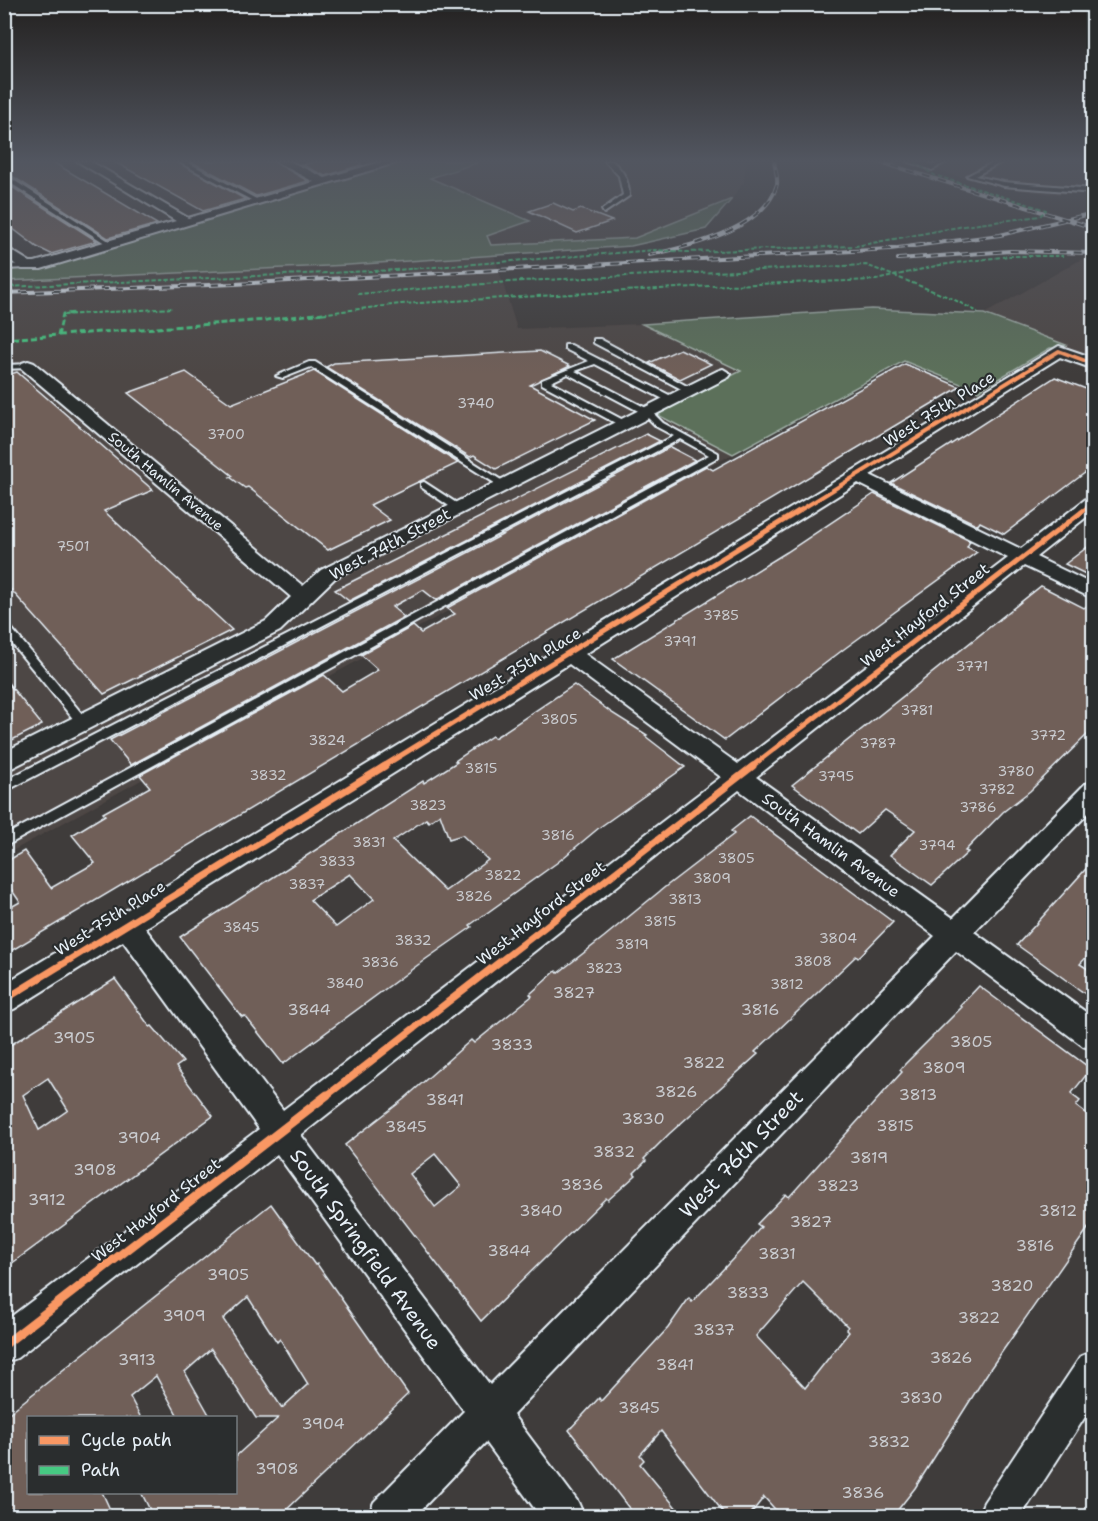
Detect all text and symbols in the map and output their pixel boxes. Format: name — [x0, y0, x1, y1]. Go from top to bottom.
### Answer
street label: West 75th Place — [880, 366, 998, 452]
house number: 3740 — [457, 394, 495, 412]
house number: 3700 — [207, 425, 245, 443]
street label: South Hamlin Avenue — [105, 428, 227, 535]
street label: West 74th Street — [326, 503, 454, 585]
house number: 7501 — [57, 537, 89, 555]
street label: West Hayford Street — [856, 558, 994, 672]
house number: 3785 — [703, 606, 739, 624]
street label: West 75th Place — [465, 622, 585, 706]
house number: 3791 — [663, 632, 697, 650]
house number: 3771 — [956, 657, 988, 675]
house number: 3781 — [901, 701, 933, 719]
house number: 3805 — [540, 710, 578, 728]
house number: 3772 — [1030, 726, 1066, 744]
house number: 3824 — [308, 731, 346, 749]
house number: 3787 — [860, 734, 896, 752]
house number: 3815 — [465, 759, 497, 777]
house number: 3780 — [997, 762, 1035, 780]
house number: 3832 — [249, 766, 287, 784]
house number: 3795 — [818, 767, 854, 785]
house number: 3782 — [979, 780, 1015, 798]
street label: South Hamlin Avenue — [758, 788, 904, 902]
house number: 3823 — [409, 796, 447, 814]
house number: 3786 — [959, 798, 997, 816]
house number: 3816 — [541, 826, 575, 844]
house number: 3831 — [352, 833, 386, 851]
house number: 3794 — [919, 836, 956, 854]
house number: 3805 — [717, 849, 755, 867]
house number: 3833 — [318, 852, 356, 870]
street label: West Hayford Street — [472, 856, 610, 970]
house number: 3822 — [484, 866, 522, 884]
house number: 3809 — [693, 869, 731, 887]
street label: West 75th Place — [51, 875, 169, 961]
house number: 3837 — [289, 875, 325, 893]
house number: 3826 — [455, 887, 493, 905]
house number: 3813 — [668, 890, 702, 908]
house number: 3815 — [644, 912, 676, 930]
house number: 3845 — [223, 918, 259, 936]
house number: 3804 — [819, 929, 857, 947]
house number: 3832 — [394, 931, 432, 949]
house number: 3819 — [615, 935, 649, 953]
house number: 3808 — [794, 952, 832, 970]
house number: 3836 — [361, 953, 399, 971]
house number: 3823 — [585, 959, 623, 977]
house number: 3840 — [326, 974, 364, 992]
house number: 3812 — [770, 975, 804, 993]
house number: 3827 — [553, 982, 595, 1003]
house number: 3844 — [287, 999, 331, 1020]
house number: 3816 — [741, 999, 779, 1020]
house number: 3905 — [53, 1027, 95, 1048]
house number: 3805 — [950, 1031, 992, 1052]
house number: 3833 — [491, 1034, 533, 1055]
house number: 3822 — [683, 1052, 725, 1073]
house number: 3809 — [922, 1057, 966, 1078]
house number: 3826 — [655, 1081, 697, 1102]
house number: 3813 — [899, 1084, 937, 1105]
street label: West 76th Street — [673, 1085, 809, 1223]
house number: 3841 — [426, 1089, 464, 1110]
house number: 3830 — [621, 1108, 665, 1129]
house number: 3815 — [876, 1115, 914, 1136]
house number: 3845 — [385, 1116, 427, 1137]
house number: 3904 — [117, 1127, 161, 1148]
house number: 3832 — [593, 1141, 635, 1162]
street label: South Springfield Avenue — [284, 1143, 448, 1355]
house number: 3819 — [850, 1147, 888, 1168]
street label: West Hayford Street — [87, 1153, 225, 1267]
house number: 3908 — [73, 1159, 117, 1180]
house number: 3836 — [560, 1174, 604, 1195]
house number: 3823 — [817, 1175, 859, 1196]
house number: 3912 — [28, 1189, 66, 1210]
house number: 3840 — [519, 1200, 563, 1221]
house number: 3812 — [1039, 1200, 1077, 1221]
house number: 3827 — [790, 1211, 832, 1232]
house number: 3816 — [1016, 1235, 1054, 1256]
house number: 3844 — [487, 1240, 531, 1261]
house number: 3831 — [758, 1243, 796, 1264]
house number: 3905 — [207, 1264, 249, 1285]
house number: 3820 — [991, 1275, 1033, 1296]
house number: 3833 — [727, 1282, 769, 1303]
house number: 3909 — [162, 1305, 206, 1326]
house number: 3822 — [958, 1307, 1000, 1328]
house number: 3837 — [693, 1319, 735, 1340]
house number: 3826 — [930, 1347, 972, 1368]
house number: 3913 — [118, 1349, 156, 1370]
house number: 3841 — [656, 1354, 694, 1375]
house number: 3830 — [899, 1387, 943, 1408]
house number: 3845 — [618, 1397, 660, 1418]
house number: 3904 — [301, 1413, 345, 1434]
legend — [27, 1416, 237, 1494]
text: Cycle path — [81, 1428, 172, 1452]
house number: 3832 — [868, 1431, 910, 1452]
text: Path — [81, 1458, 120, 1482]
house number: 3908 — [255, 1458, 299, 1479]
house number: 3836 — [841, 1482, 885, 1503]

